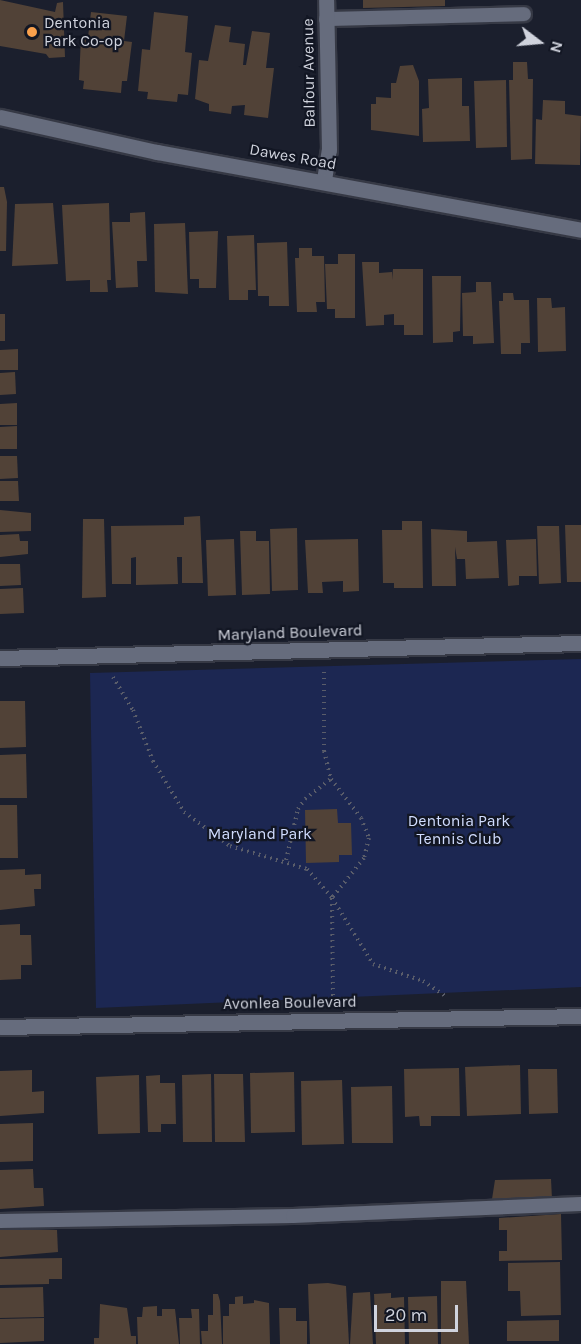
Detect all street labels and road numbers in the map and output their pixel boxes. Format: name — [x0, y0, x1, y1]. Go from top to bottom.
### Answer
street label: Balfour Avenue — [298, 18, 320, 128]
street label: Dawes Road — [248, 140, 338, 174]
street label: Maryland Boulevard — [217, 621, 363, 645]
street label: Avonlea Boulevard — [223, 992, 357, 1014]

